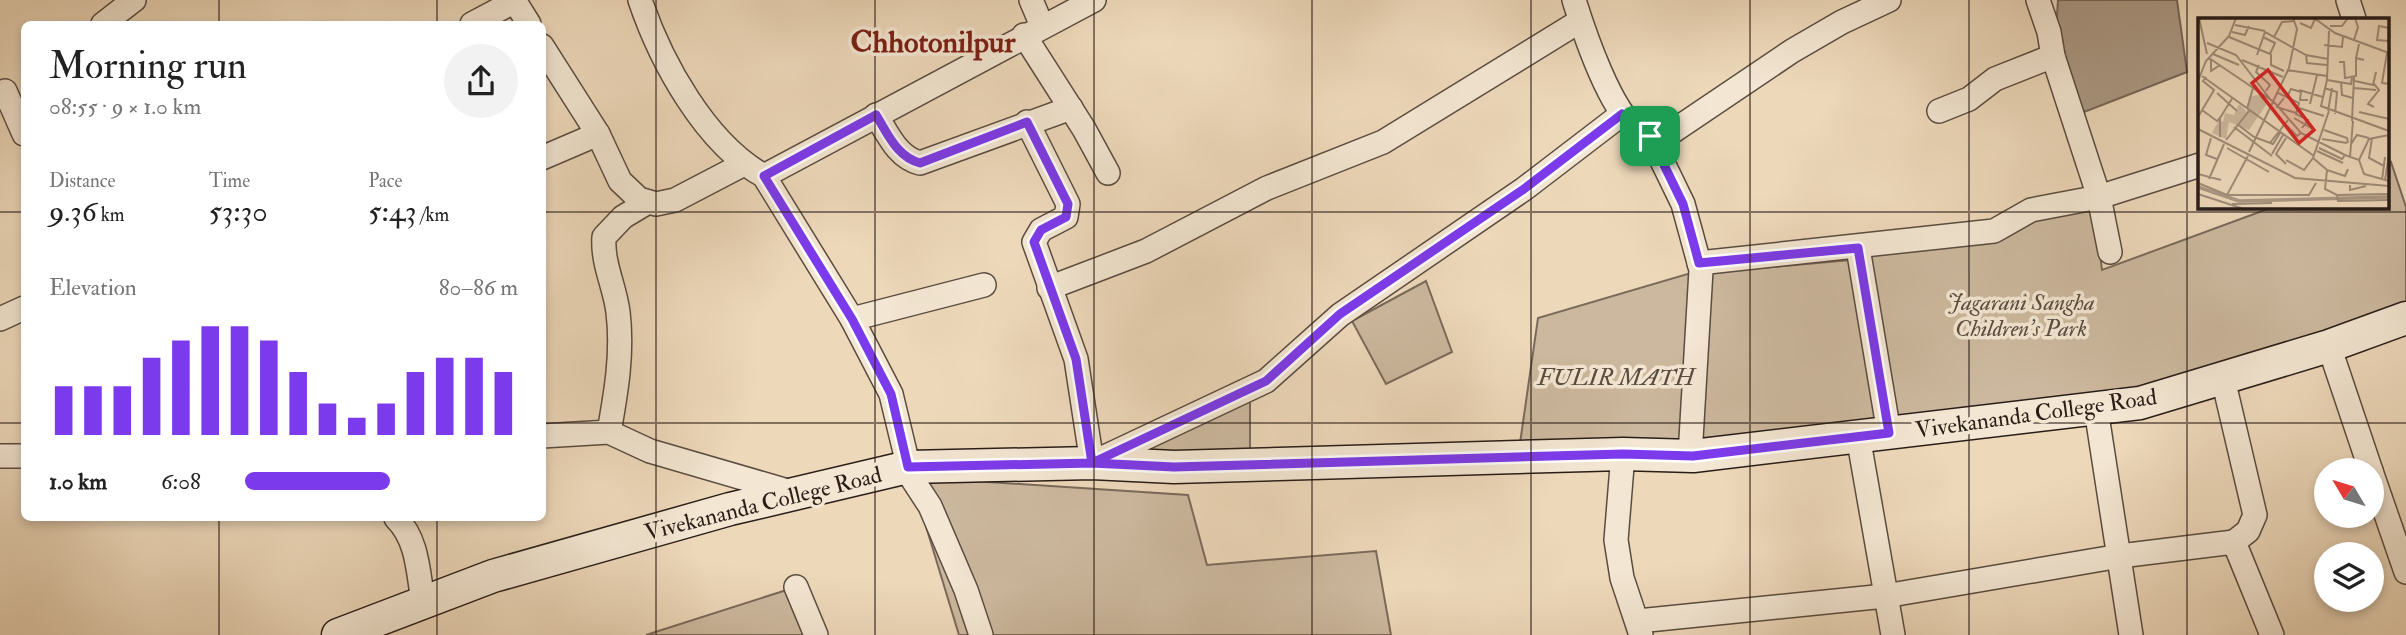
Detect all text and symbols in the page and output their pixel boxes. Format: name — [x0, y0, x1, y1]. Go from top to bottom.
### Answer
inset map — [2198, 18, 2388, 208]
district label: Chhotonilpur — [851, 24, 1016, 61]
text: Morning run — [49, 42, 247, 90]
button: share — [444, 44, 518, 118]
text: 08:55 · 9 × 1.0 km — [49, 92, 201, 121]
pin — [1620, 106, 1680, 166]
icon: arrive — [1631, 117, 1669, 155]
text: Distance — [49, 169, 115, 193]
text: Time — [209, 169, 250, 193]
text: Pace — [368, 169, 402, 193]
text: 9.36 — [49, 193, 97, 230]
text: 53:30 — [209, 193, 268, 230]
text: 5:43 — [368, 193, 417, 230]
text: km — [97, 203, 125, 227]
text: /km — [417, 203, 449, 227]
text: Elevation — [49, 273, 137, 302]
text: 80–86 m — [439, 273, 518, 302]
park label: Jagarani Sangha Children's Park — [1947, 288, 2095, 343]
park label: FULIR MATH — [1536, 363, 1697, 392]
street label: Vivekananda College Road — [1913, 382, 2159, 445]
north arrow — [2314, 458, 2384, 528]
map controls — [2314, 458, 2384, 612]
street label: Vivekananda College Road — [641, 460, 885, 547]
text: 1.0 km — [49, 467, 107, 496]
text: 6:08 — [161, 467, 201, 496]
button: layers — [2314, 542, 2384, 612]

